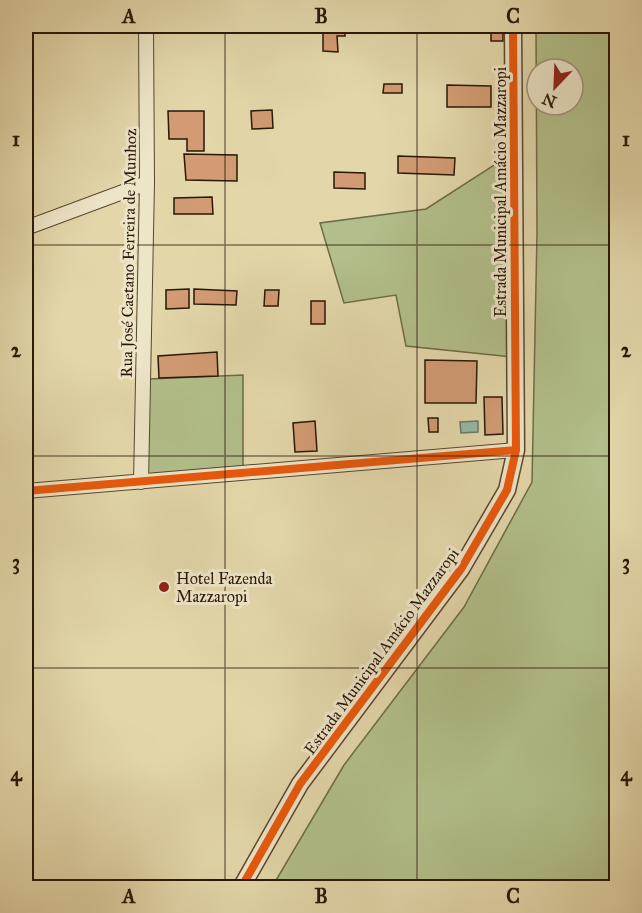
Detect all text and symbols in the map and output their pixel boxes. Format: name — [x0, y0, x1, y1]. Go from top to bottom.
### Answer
text: A — [120, 4, 136, 28]
text: B — [314, 4, 328, 28]
text: C — [506, 4, 520, 28]
north arrow — [525, 57, 585, 117]
street label: Estrada Municipal Amácio Mazzaropi — [491, 66, 510, 317]
text: N — [539, 89, 559, 112]
text: 1 — [12, 127, 20, 151]
text: 1 — [622, 127, 630, 151]
street label: Rua José Caetano Ferreira de Munhoz — [117, 128, 141, 378]
text: 2 — [11, 338, 22, 362]
text: 2 — [621, 338, 632, 362]
street label: Estrada Municipal Amácio Mazzaropi — [300, 544, 463, 758]
text: 3 — [12, 550, 20, 575]
text: 3 — [622, 550, 630, 575]
place label: Hotel Fazenda Mazzaropi — [176, 569, 273, 606]
marker: Hotel Fazenda Mazzaropi — [157, 580, 171, 594]
text: 4 — [10, 762, 22, 787]
text: 4 — [620, 762, 632, 787]
text: A — [120, 884, 136, 908]
text: B — [314, 884, 328, 908]
text: C — [506, 884, 520, 908]

